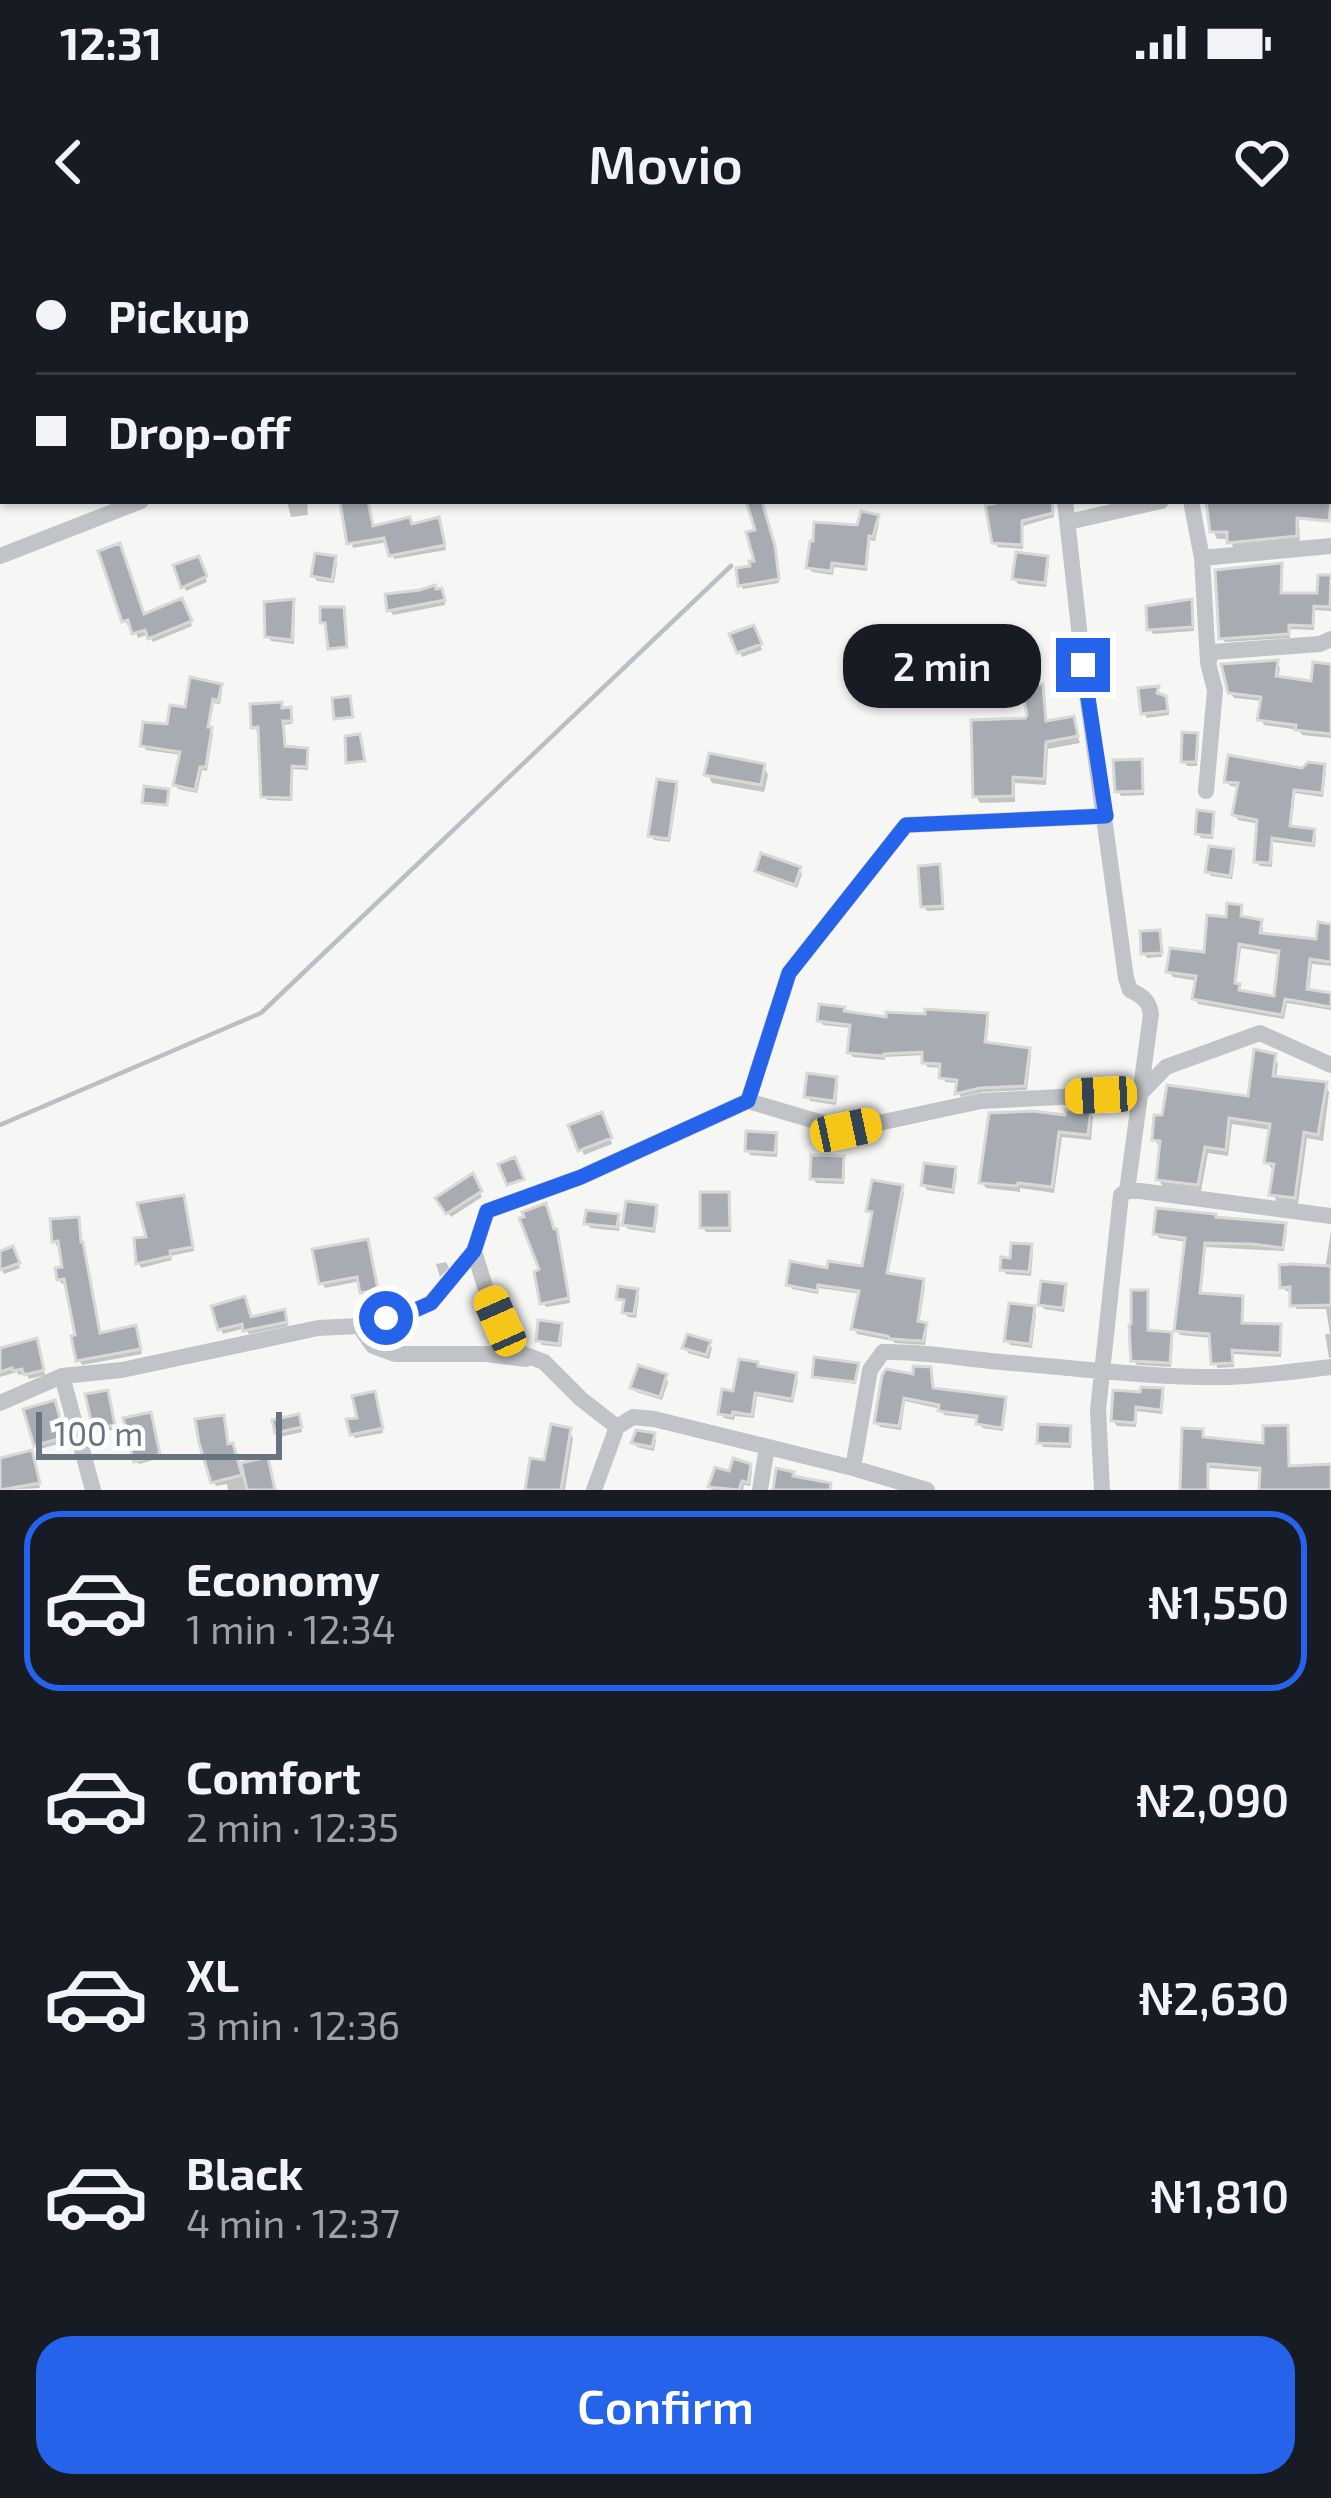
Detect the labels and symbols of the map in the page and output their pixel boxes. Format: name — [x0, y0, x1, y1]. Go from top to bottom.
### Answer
callout: 2 min — [843, 623, 1041, 707]
route end — [1056, 638, 1110, 692]
car — [1064, 1075, 1138, 1115]
car — [807, 1105, 885, 1155]
car — [469, 1281, 531, 1361]
route start — [359, 1291, 413, 1345]
scale bar — [36, 1406, 282, 1459]

